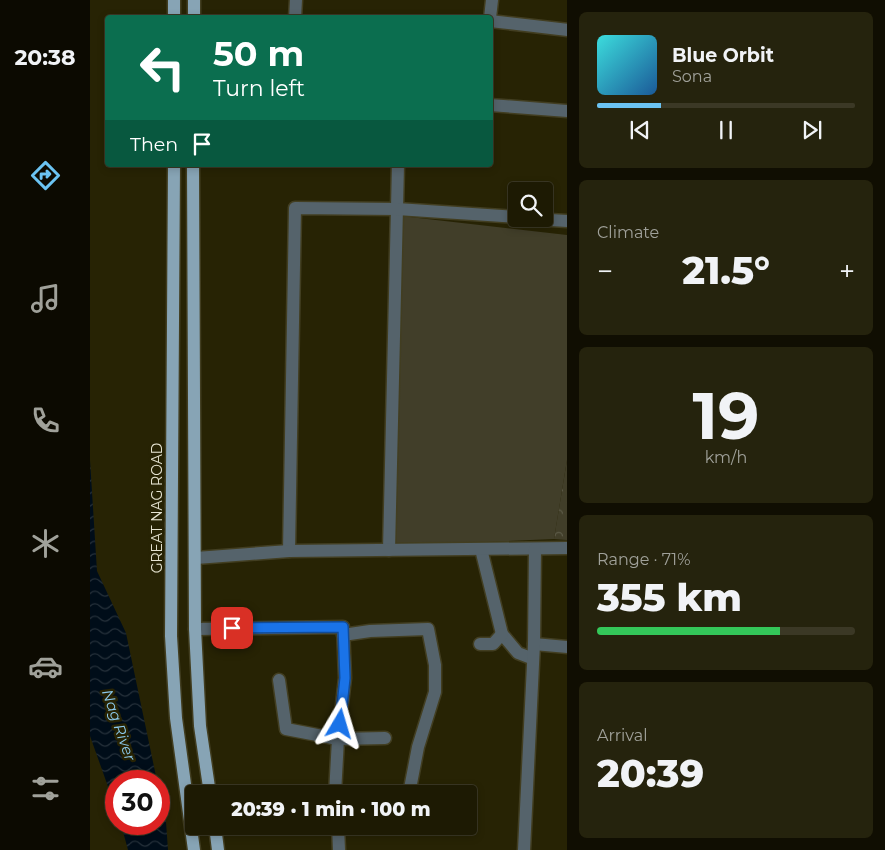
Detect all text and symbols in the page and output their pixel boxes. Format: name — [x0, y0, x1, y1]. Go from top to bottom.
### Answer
text: 50 m — [213, 32, 304, 75]
icon: left — [130, 35, 195, 100]
text: 20:38 — [14, 44, 76, 71]
text: Blue Orbit — [672, 44, 774, 67]
text: Sona — [672, 67, 712, 86]
text: Turn left — [213, 75, 305, 102]
icon: previous — [626, 116, 654, 144]
icon: pause — [712, 116, 740, 144]
icon: next — [798, 116, 826, 144]
icon: arrive — [188, 130, 216, 158]
text: Then — [130, 133, 178, 156]
icon: directions — [28, 158, 63, 193]
map controls — [508, 182, 553, 227]
button: search — [508, 182, 553, 227]
text: Climate — [597, 223, 659, 242]
text: 21.5° — [682, 247, 770, 294]
text: − — [597, 254, 613, 288]
text: + — [839, 254, 855, 288]
icon: music — [28, 281, 63, 316]
text: 19 — [693, 376, 759, 455]
icon: phone — [28, 403, 63, 438]
street label: GREAT NAG ROAD — [148, 443, 166, 573]
text: km/h — [705, 448, 747, 467]
icon: climate — [28, 526, 63, 561]
text: Range · 71% — [597, 550, 690, 569]
text: 355 km — [597, 574, 742, 621]
pin — [211, 607, 253, 649]
icon: arrive — [218, 614, 246, 642]
icon: car — [28, 649, 63, 684]
water label: Nag River — [98, 687, 140, 764]
position arrow — [313, 697, 365, 749]
text: Arrival — [597, 726, 647, 745]
text: 20:39 — [597, 750, 704, 797]
speed limit sign: 30 — [105, 770, 170, 835]
icon: filters — [28, 771, 63, 806]
text: 20:39 · 1 min · 100 m — [231, 798, 431, 821]

